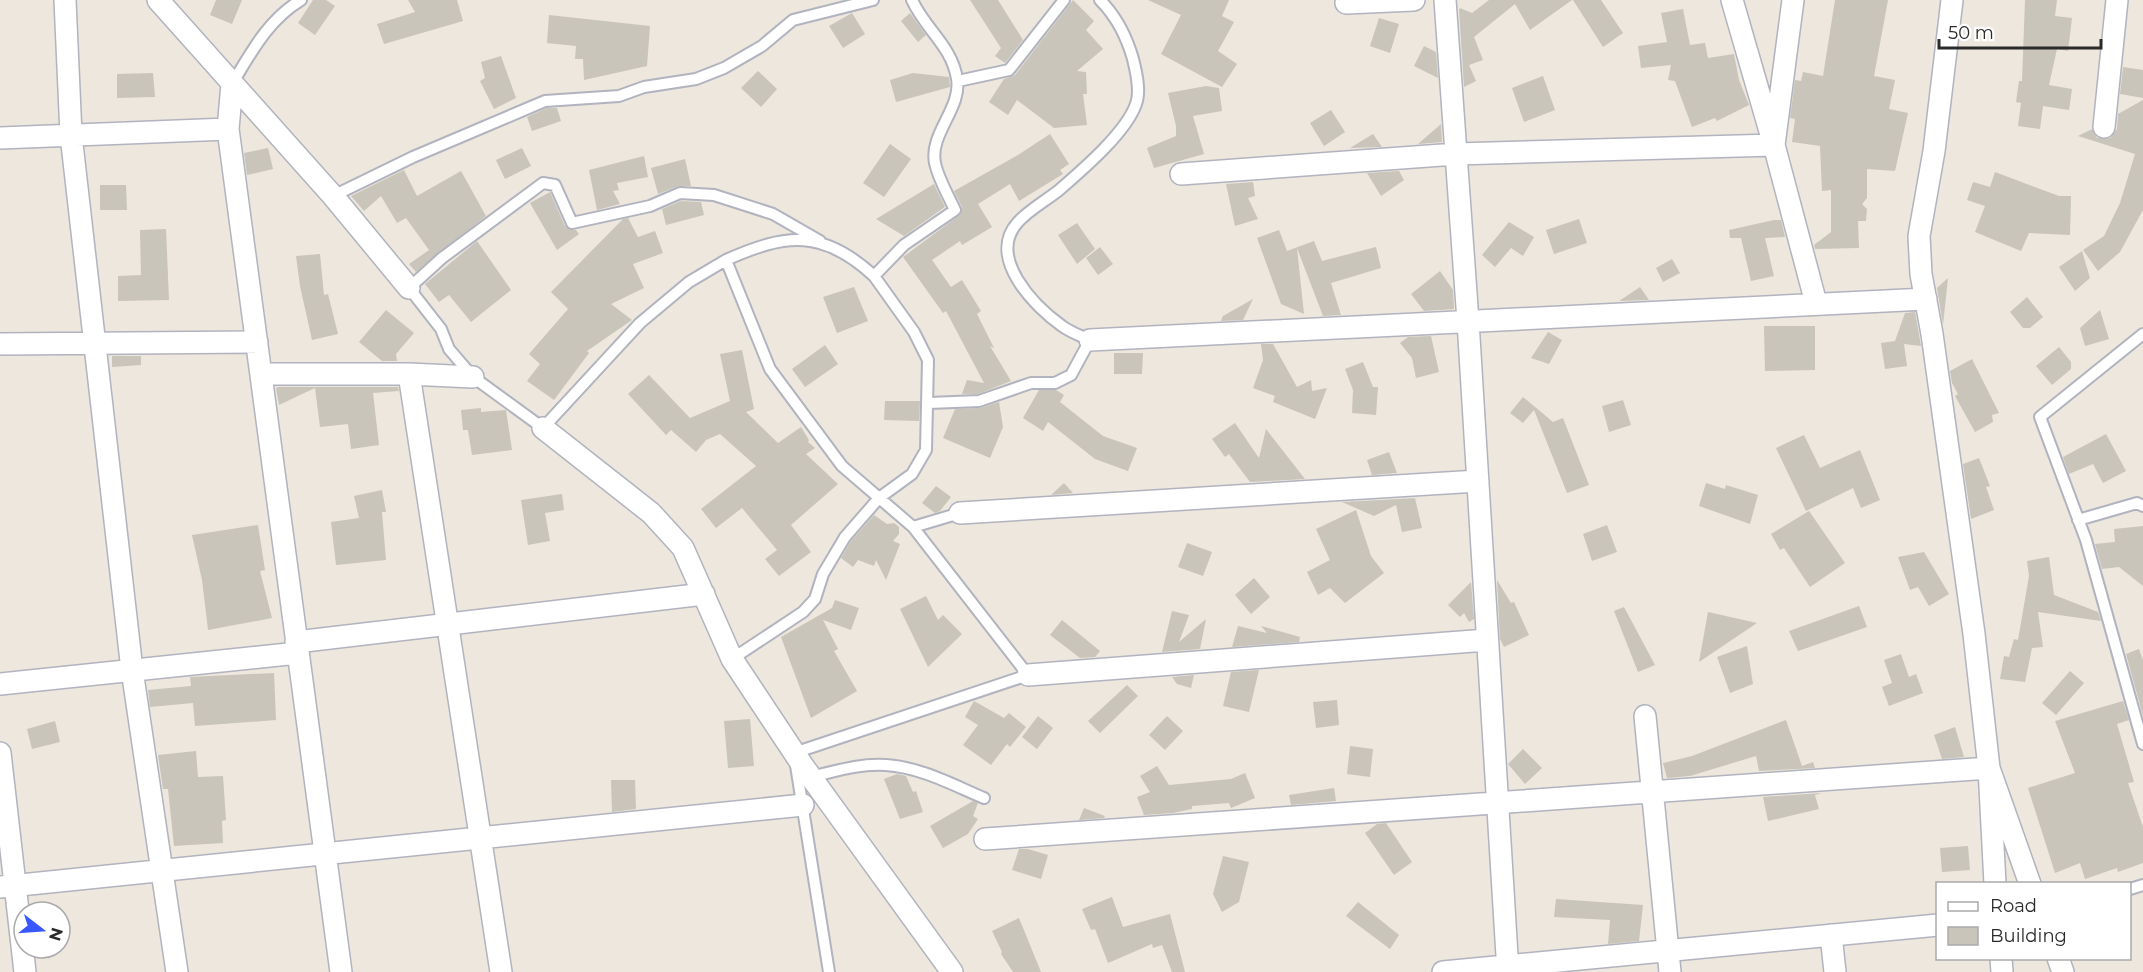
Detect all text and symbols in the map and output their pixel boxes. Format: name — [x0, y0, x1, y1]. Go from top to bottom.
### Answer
scale bar — [1939, 12, 2101, 50]
text: 50 m — [1948, 22, 1994, 44]
legend — [1936, 882, 2131, 960]
text: Road — [1990, 895, 2037, 917]
north arrow — [12, 900, 72, 960]
text: N — [45, 925, 67, 943]
text: Building — [1990, 925, 2067, 947]

